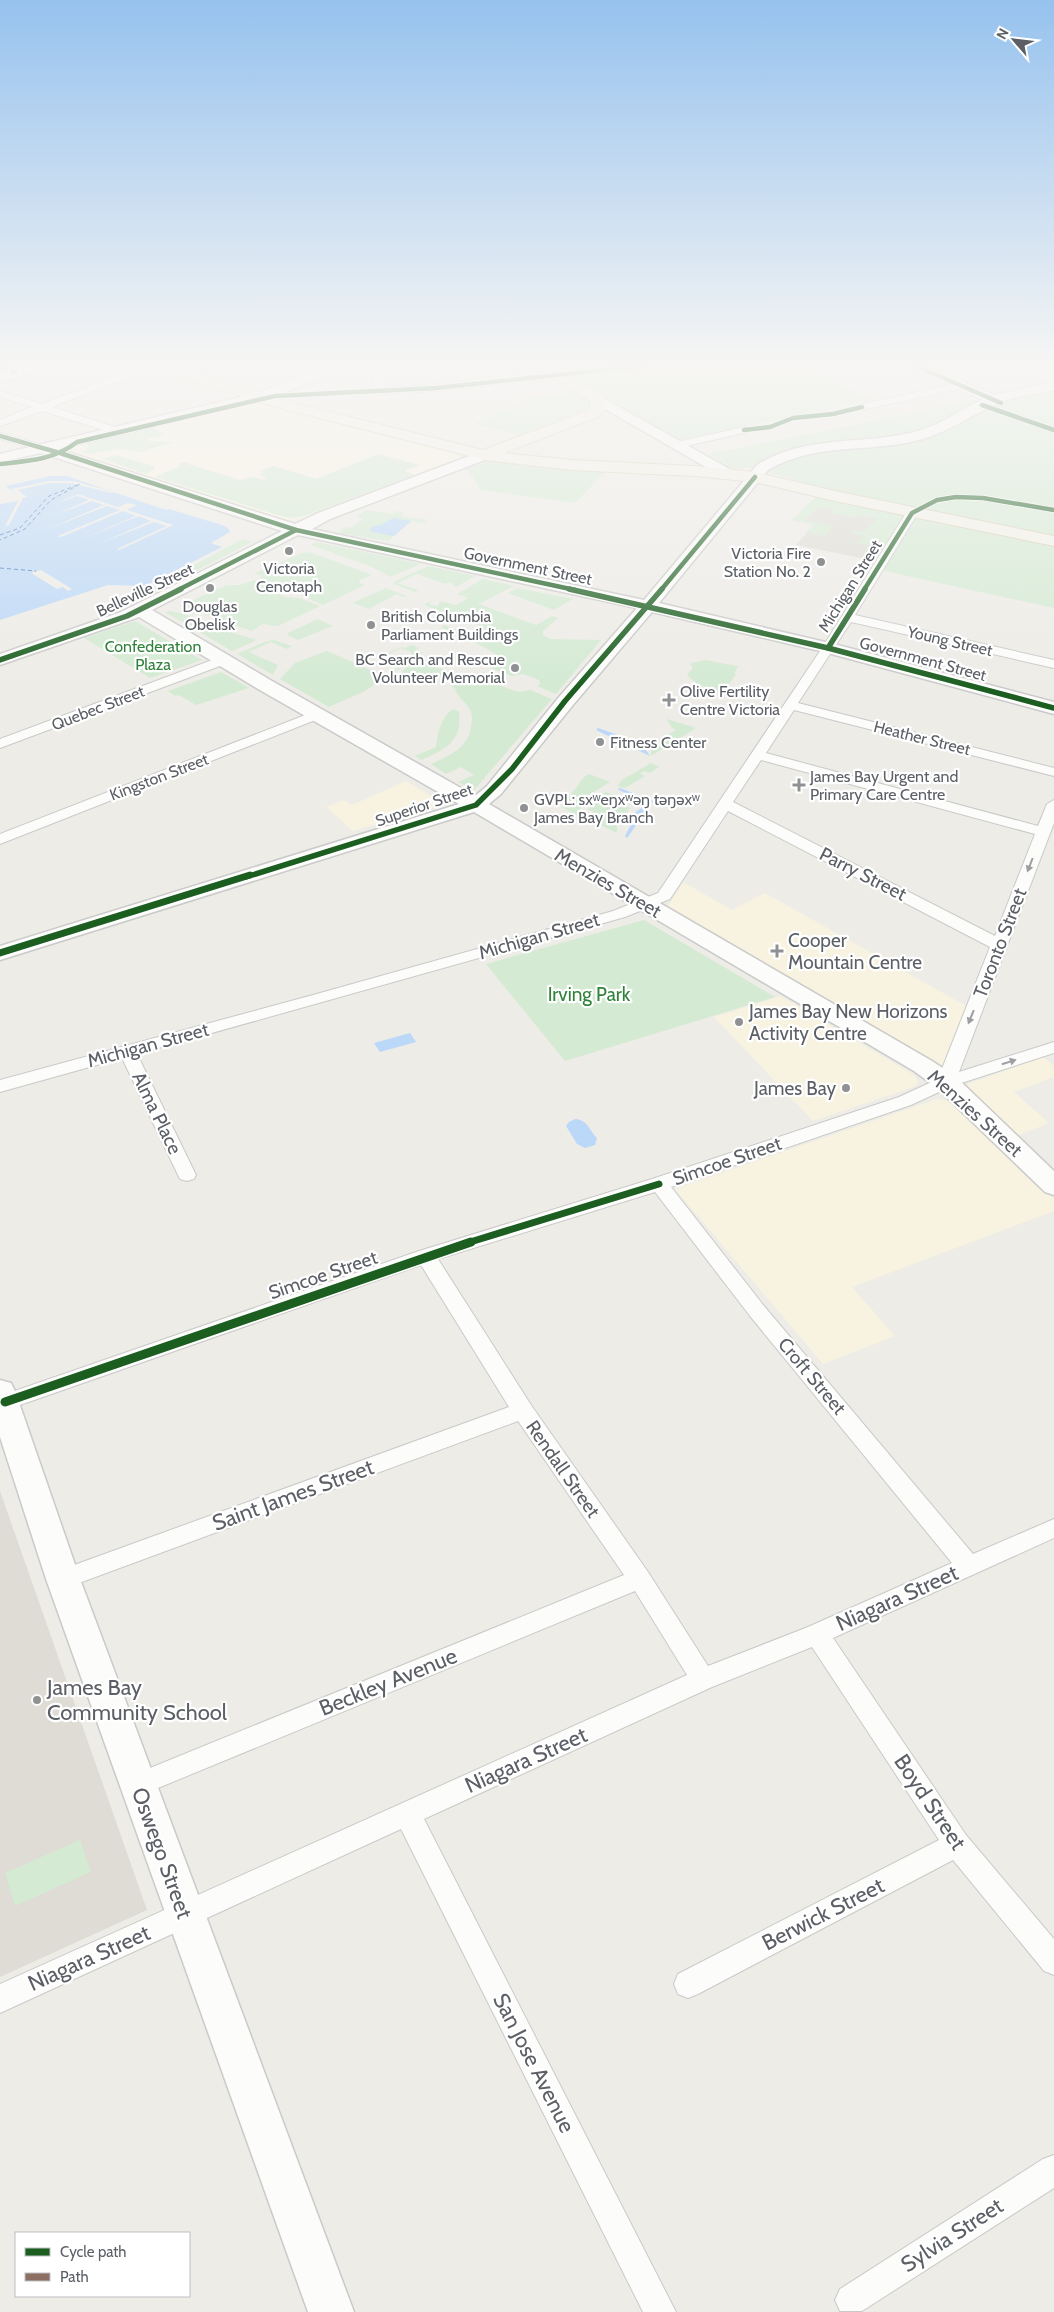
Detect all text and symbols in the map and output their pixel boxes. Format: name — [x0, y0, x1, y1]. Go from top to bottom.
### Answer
north arrow — [989, 15, 1039, 65]
text: N — [992, 25, 1013, 42]
street label: Michigan Street — [814, 536, 886, 636]
street label: Government Street — [462, 543, 594, 589]
place label: Victoria Fire Station No. 2 — [724, 544, 811, 581]
marker: Victoria Cenotaph — [283, 545, 295, 557]
marker: Victoria Fire Station No. 2 — [815, 556, 827, 568]
street label: Belleville Street — [93, 559, 197, 621]
place label: Victoria Cenotaph — [256, 559, 322, 596]
marker: Douglas Obelisk — [204, 582, 216, 594]
place label: Douglas Obelisk — [183, 597, 238, 634]
place label: British Columbia Parliament Buildings — [381, 607, 519, 644]
marker: British Columbia Parliament Buildings — [365, 619, 377, 631]
street label: Young Street — [905, 622, 995, 660]
street label: Government Street — [858, 633, 989, 685]
park label: Confederation Plaza — [105, 637, 201, 674]
place label: BC Search and Rescue Volunteer Memorial — [355, 650, 505, 687]
marker: BC Search and Rescue Volunteer Memorial — [509, 662, 521, 674]
street label: Quebec Street — [49, 681, 148, 734]
place label: Olive Fertility Centre Victoria — [680, 682, 780, 719]
marker: Olive Fertility Centre Victoria — [662, 693, 676, 707]
street label: Heather Street — [872, 717, 973, 759]
place label: Fitness Center — [610, 733, 707, 752]
marker: Fitness Center — [594, 736, 606, 748]
street label: Kingston Street — [107, 749, 212, 805]
place label: James Bay Urgent and Primary Care Centre — [809, 767, 958, 804]
marker: James Bay Urgent and Primary Care Centre — [792, 778, 806, 792]
street label: Superior Street — [373, 779, 476, 831]
place label: GVPL: sxʷeŋxʷəŋ təŋəxʷ James Bay Branch — [533, 790, 700, 827]
marker: GVPL: sxʷeŋxʷəŋ təŋəxʷ James Bay Branch — [518, 802, 530, 814]
street label: Parry Street — [816, 842, 911, 906]
street label: Menzies Street — [551, 843, 666, 923]
one-way arrow — [1026, 858, 1034, 873]
street label: Toronto Street — [969, 884, 1032, 1001]
street label: Michigan Street — [476, 908, 603, 964]
place label: Cooper Mountain Centre — [788, 929, 922, 974]
marker: Cooper Mountain Centre — [770, 944, 784, 958]
park label: Irving Park — [548, 983, 631, 1006]
place label: James Bay New Horizons Activity Centre — [748, 1000, 948, 1045]
one-way arrow — [966, 1009, 974, 1024]
marker: James Bay New Horizons Activity Centre — [733, 1016, 745, 1028]
street label: Michigan Street — [85, 1018, 212, 1072]
one-way arrow — [1002, 1057, 1017, 1065]
street label: Menzies Street — [923, 1065, 1027, 1162]
street label: Alma Place — [127, 1068, 187, 1158]
place label: James Bay — [753, 1077, 836, 1100]
marker: James Bay — [840, 1082, 852, 1094]
street label: Simcoe Street — [670, 1131, 785, 1190]
street label: Simcoe Street — [266, 1245, 381, 1304]
street label: Croft Street — [773, 1333, 851, 1420]
street label: Rendall Street — [521, 1416, 605, 1522]
street label: Saint James Street — [209, 1453, 378, 1537]
street label: Niagara Street — [832, 1559, 963, 1637]
street label: Beckley Avenue — [315, 1642, 461, 1722]
place label: James Bay Community School — [46, 1674, 228, 1726]
marker: James Bay Community School — [31, 1694, 43, 1706]
street label: Niagara Street — [461, 1721, 592, 1799]
street label: Boyd Street — [888, 1749, 972, 1855]
street label: Oswego Street — [126, 1784, 198, 1923]
street label: Berwick Street — [757, 1871, 889, 1956]
street label: Niagara Street — [24, 1919, 155, 1997]
street label: San Jose Avenue — [487, 1989, 581, 2137]
street label: Sylvia Street — [896, 2192, 1009, 2278]
legend — [15, 2232, 190, 2297]
text: Cycle path — [60, 2243, 126, 2261]
text: Path — [60, 2268, 89, 2286]

